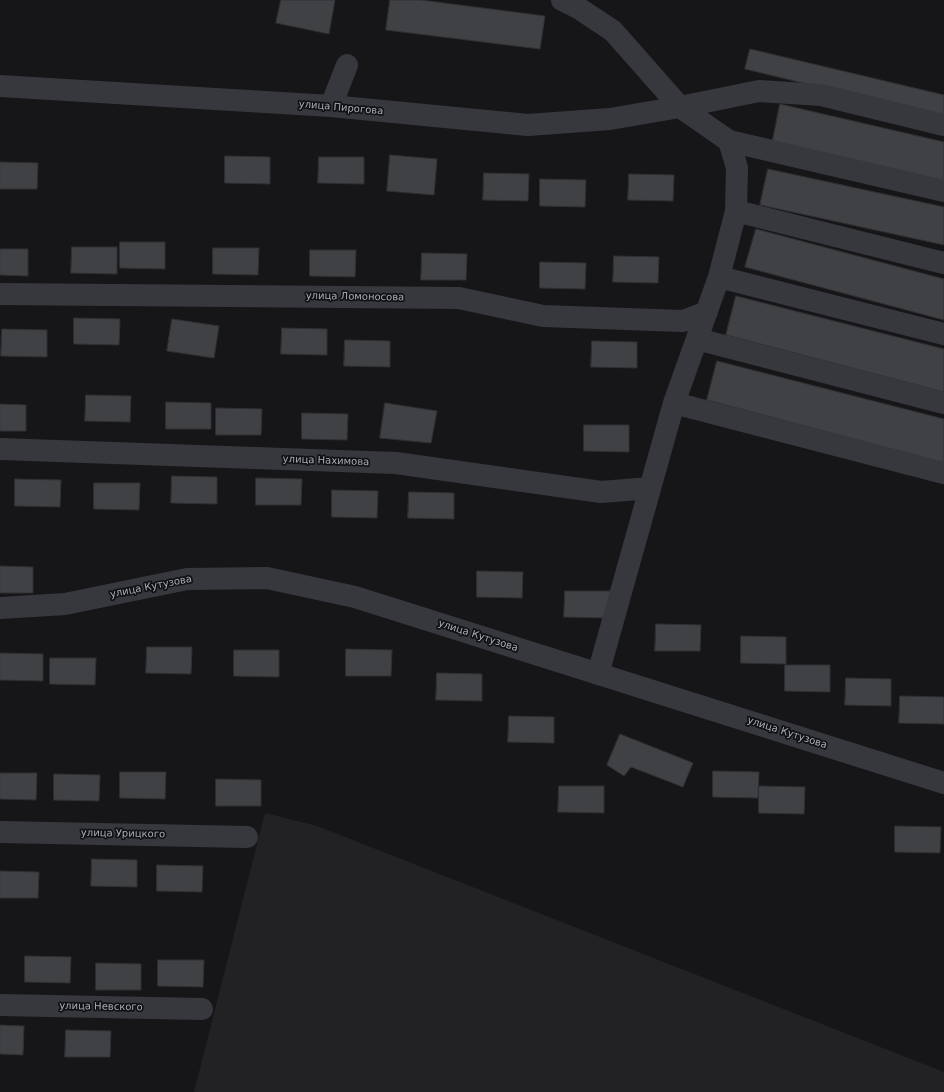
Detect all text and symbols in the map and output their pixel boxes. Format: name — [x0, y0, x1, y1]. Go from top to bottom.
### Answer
street label: улица Пирогова — [298, 98, 384, 118]
street label: улица Ломоносова — [306, 290, 404, 304]
street label: улица Нахимова — [282, 453, 370, 469]
street label: улица Кутузова — [109, 573, 193, 601]
street label: улица Кутузова — [437, 617, 519, 655]
street label: улица Кутузова — [746, 714, 828, 752]
street label: улица Урицкого — [81, 827, 165, 841]
street label: улица Невского — [59, 1000, 143, 1014]

